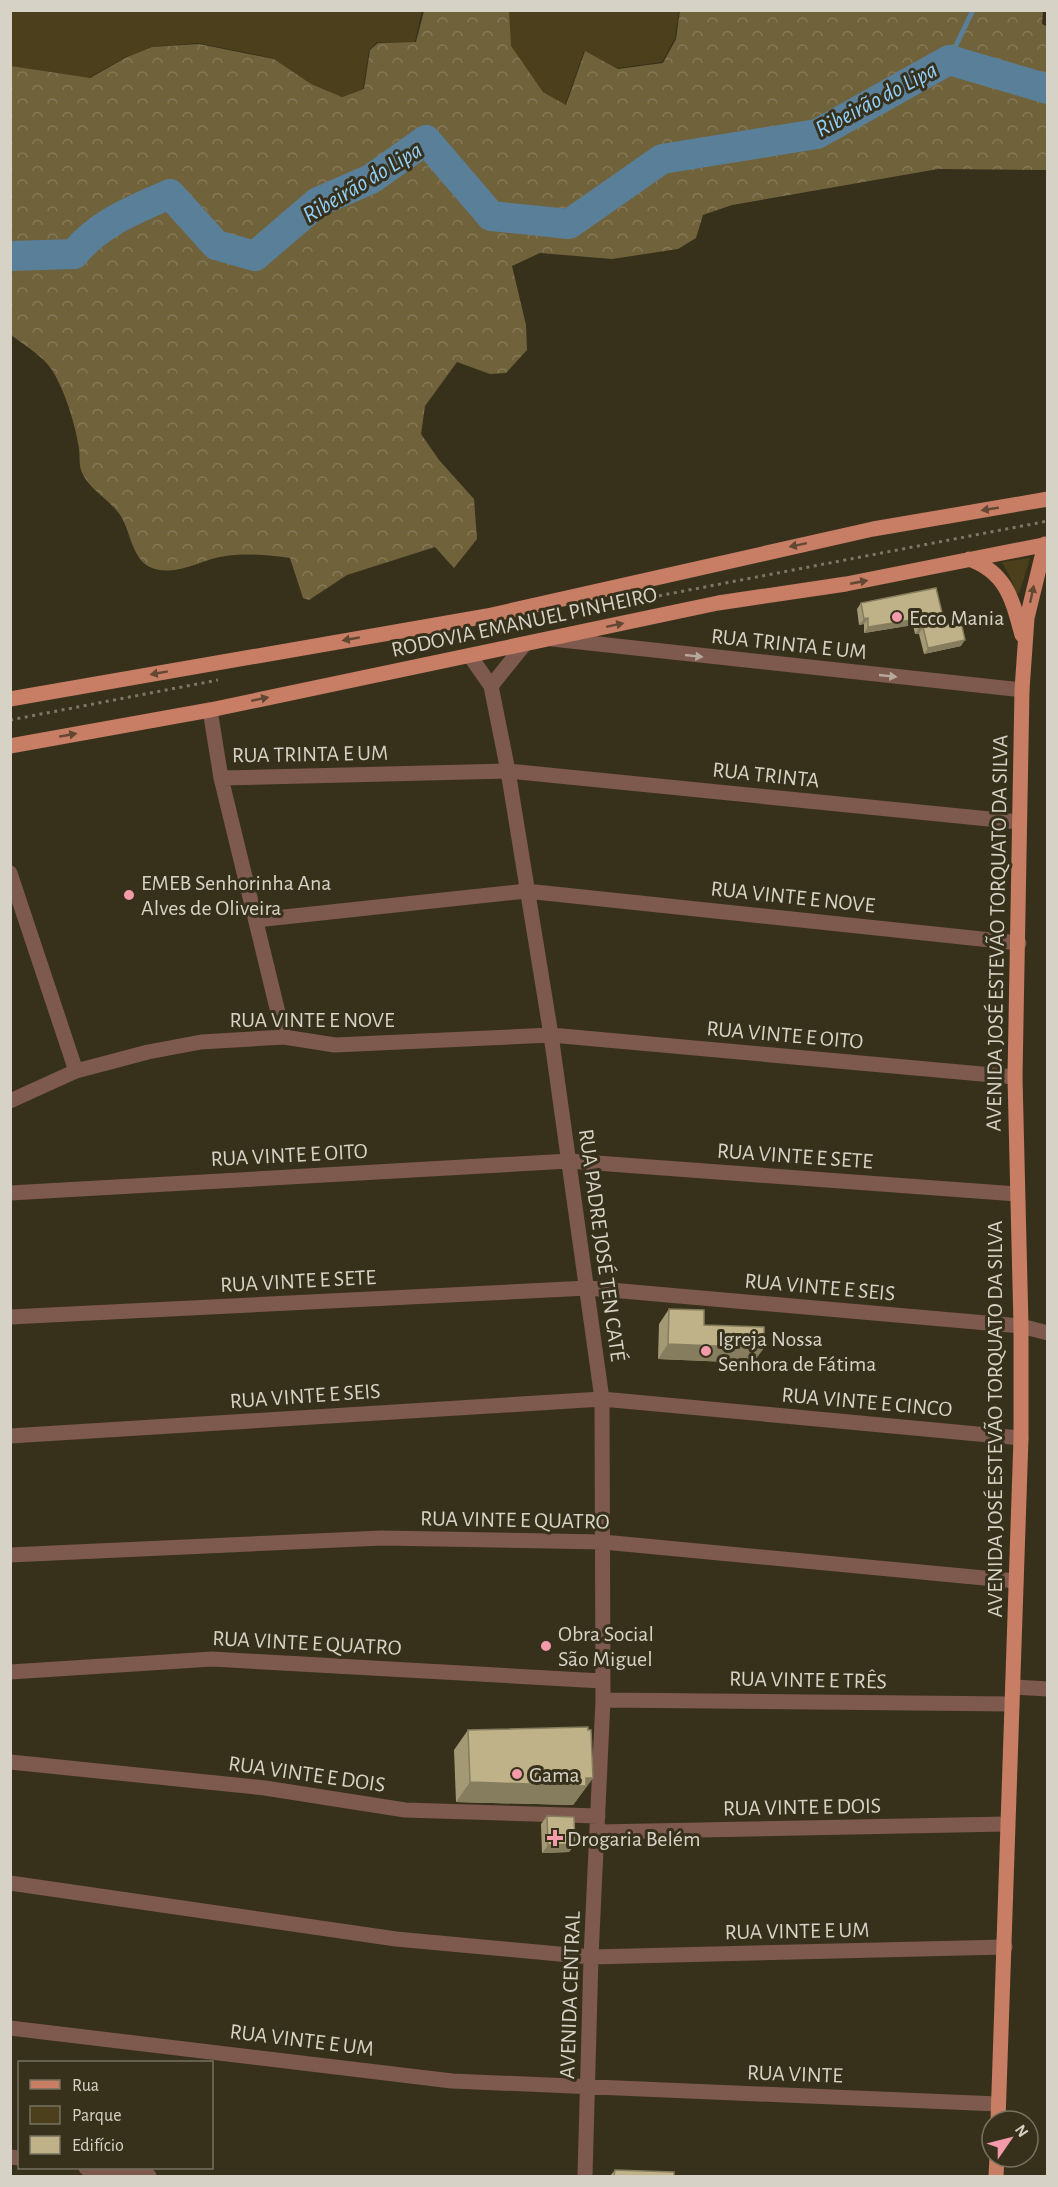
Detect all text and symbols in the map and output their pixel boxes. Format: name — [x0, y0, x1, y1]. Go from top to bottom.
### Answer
water label: Ribeirão do Lipa — [812, 58, 941, 142]
water label: Ribeirão do Lipa — [299, 138, 426, 228]
one-way arrow — [980, 504, 999, 513]
one-way arrow — [788, 541, 807, 550]
one-way arrow — [850, 577, 869, 586]
street label: RODOVIA EMANUEL PINHEIRO — [389, 583, 659, 661]
one-way arrow — [1028, 585, 1037, 604]
place label: Ecco Mania — [909, 607, 1004, 629]
marker: Ecco Mania — [890, 610, 904, 624]
one-way arrow — [606, 620, 624, 630]
street label: RUA TRINTA E UM — [710, 625, 868, 663]
one-way arrow — [342, 635, 361, 644]
one-way arrow — [684, 651, 703, 661]
one-way arrow — [150, 669, 169, 678]
one-way arrow — [878, 671, 897, 681]
one-way arrow — [250, 694, 269, 703]
one-way arrow — [59, 730, 78, 739]
street label: AVENIDA JOSÉ ESTEVÃO TORQUATO DA SILVA — [982, 734, 1011, 1132]
street label: RUA TRINTA E UM — [232, 742, 388, 766]
street label: RUA TRINTA — [711, 758, 821, 792]
place label: EMEB Senhorinha Ana Alves de Oliveira — [141, 872, 332, 919]
street label: RUA VINTE E NOVE — [710, 877, 877, 917]
marker: EMEB Senhorinha Ana Alves de Oliveira — [122, 888, 136, 902]
street label: RUA VINTE E NOVE — [229, 1009, 395, 1031]
street label: RUA VINTE E OITO — [706, 1017, 864, 1053]
street label: RUA PADRE JOSÉ TEN CATÉ — [575, 1127, 630, 1363]
street label: RUA VINTE E OITO — [210, 1140, 368, 1170]
street label: RUA VINTE E SETE — [716, 1140, 874, 1172]
street label: AVENIDA JOSÉ ESTEVÃO TORQUATO DA SILVA — [983, 1220, 1006, 1617]
street label: RUA VINTE E SETE — [219, 1266, 377, 1296]
street label: RUA VINTE E SEIS — [744, 1269, 896, 1305]
place label: Igreja Nossa Senhora de Fátima — [718, 1328, 877, 1375]
marker: Igreja Nossa Senhora de Fátima — [699, 1344, 713, 1358]
street label: RUA VINTE E SEIS — [229, 1380, 381, 1412]
street label: RUA VINTE E CINCO — [781, 1384, 953, 1420]
street label: RUA VINTE E QUATRO — [420, 1507, 610, 1533]
place label: Obra Social São Miguel — [558, 1623, 654, 1670]
street label: RUA VINTE E QUATRO — [212, 1627, 402, 1659]
marker: Obra Social São Miguel — [539, 1639, 553, 1653]
street label: RUA VINTE E TRÊS — [729, 1667, 887, 1692]
street label: RUA VINTE E DOIS — [227, 1752, 387, 1796]
place label: Gama — [529, 1764, 580, 1786]
marker: Gama — [510, 1767, 524, 1781]
street label: RUA VINTE E DOIS — [723, 1795, 881, 1819]
place label: Drogaria Belém — [567, 1828, 701, 1850]
marker: Drogaria Belém — [548, 1831, 562, 1845]
street label: AVENIDA CENTRAL — [556, 1910, 584, 2079]
street label: RUA VINTE E UM — [724, 1919, 870, 1943]
street label: RUA VINTE E UM — [229, 2020, 375, 2060]
legend — [18, 2061, 213, 2169]
street label: RUA VINTE — [747, 2061, 844, 2087]
text: Rua — [72, 2077, 99, 2095]
text: Parque — [72, 2107, 121, 2125]
north arrow — [980, 2109, 1040, 2169]
text: N — [1012, 2122, 1031, 2140]
text: Edifício — [72, 2137, 124, 2155]

